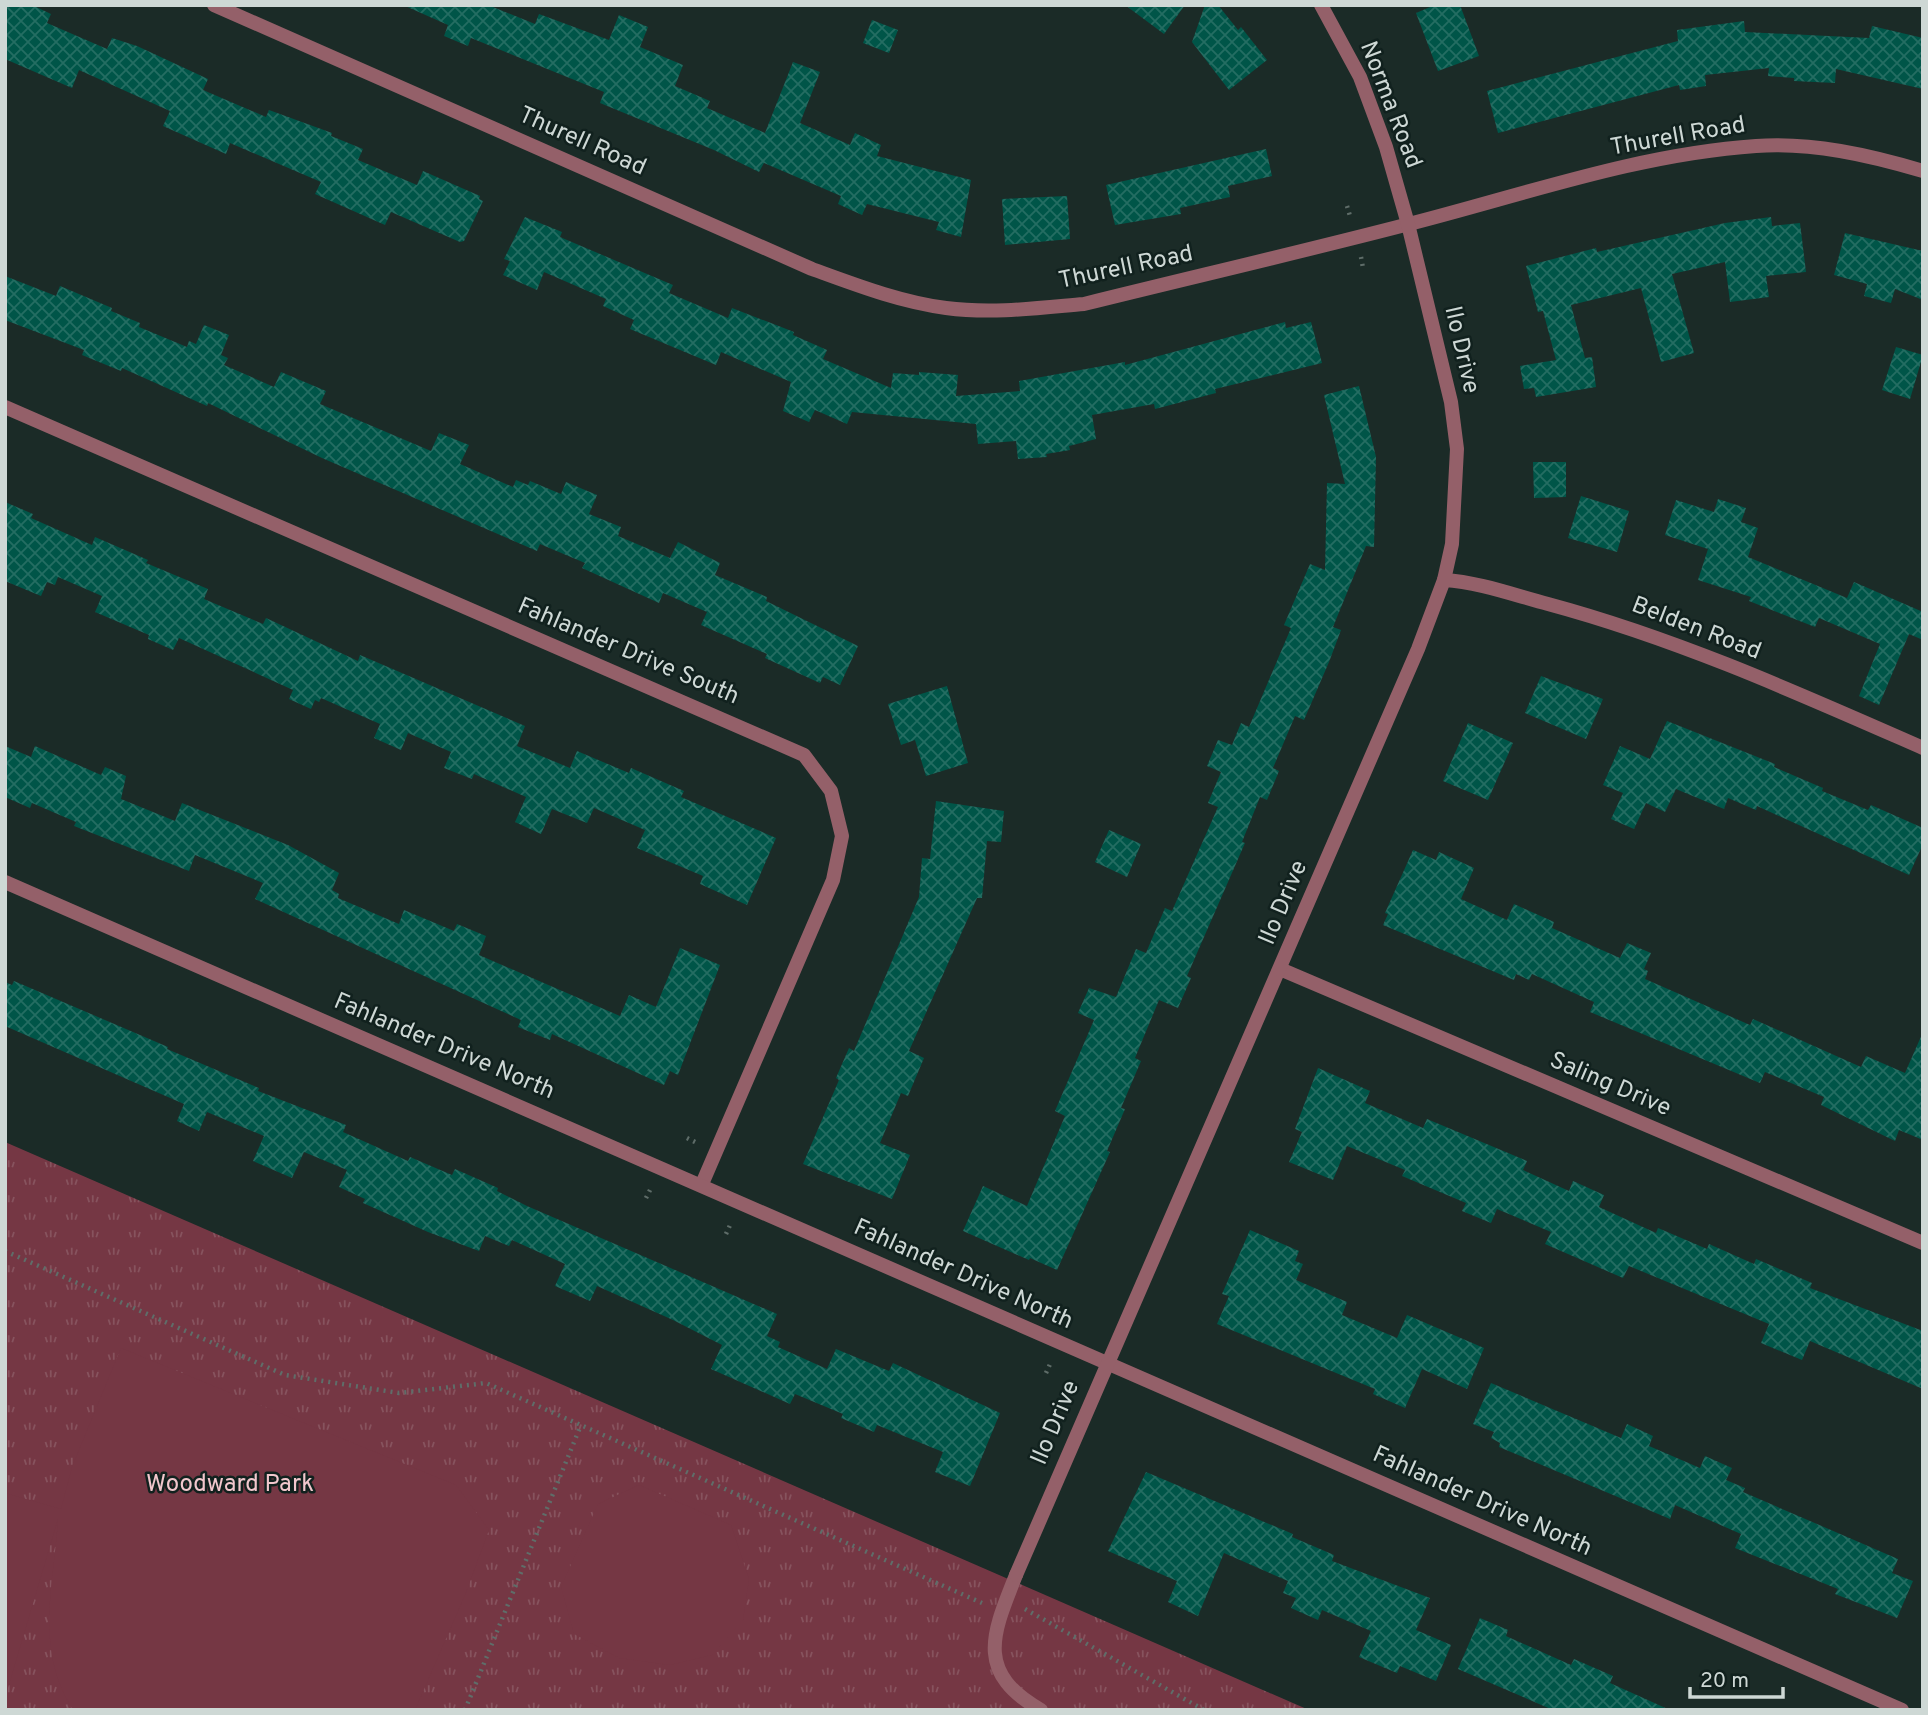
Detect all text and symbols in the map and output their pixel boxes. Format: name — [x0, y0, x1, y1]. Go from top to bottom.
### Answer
street label: Norma Road — [1352, 37, 1428, 173]
street label: Thurell Road — [513, 101, 651, 183]
street label: Thurell Road — [1608, 110, 1748, 164]
street label: Thurell Road — [1056, 239, 1196, 297]
street label: Ilo Drive — [1436, 303, 1486, 397]
street label: Belden Road — [1627, 591, 1765, 667]
street label: Fahlander Drive South — [513, 592, 743, 712]
street label: Ilo Drive — [1253, 856, 1315, 950]
street label: Fahlander Drive North — [329, 987, 559, 1107]
street label: Saling Drive — [1545, 1046, 1675, 1124]
street label: Fahlander Drive North — [849, 1213, 1077, 1337]
street label: Ilo Drive — [1025, 1376, 1087, 1470]
street label: Fahlander Drive North — [1368, 1440, 1596, 1564]
park label: Woodward Park — [146, 1470, 314, 1500]
scale bar — [1690, 1656, 1783, 1700]
text: 20 m — [1700, 1668, 1749, 1695]

